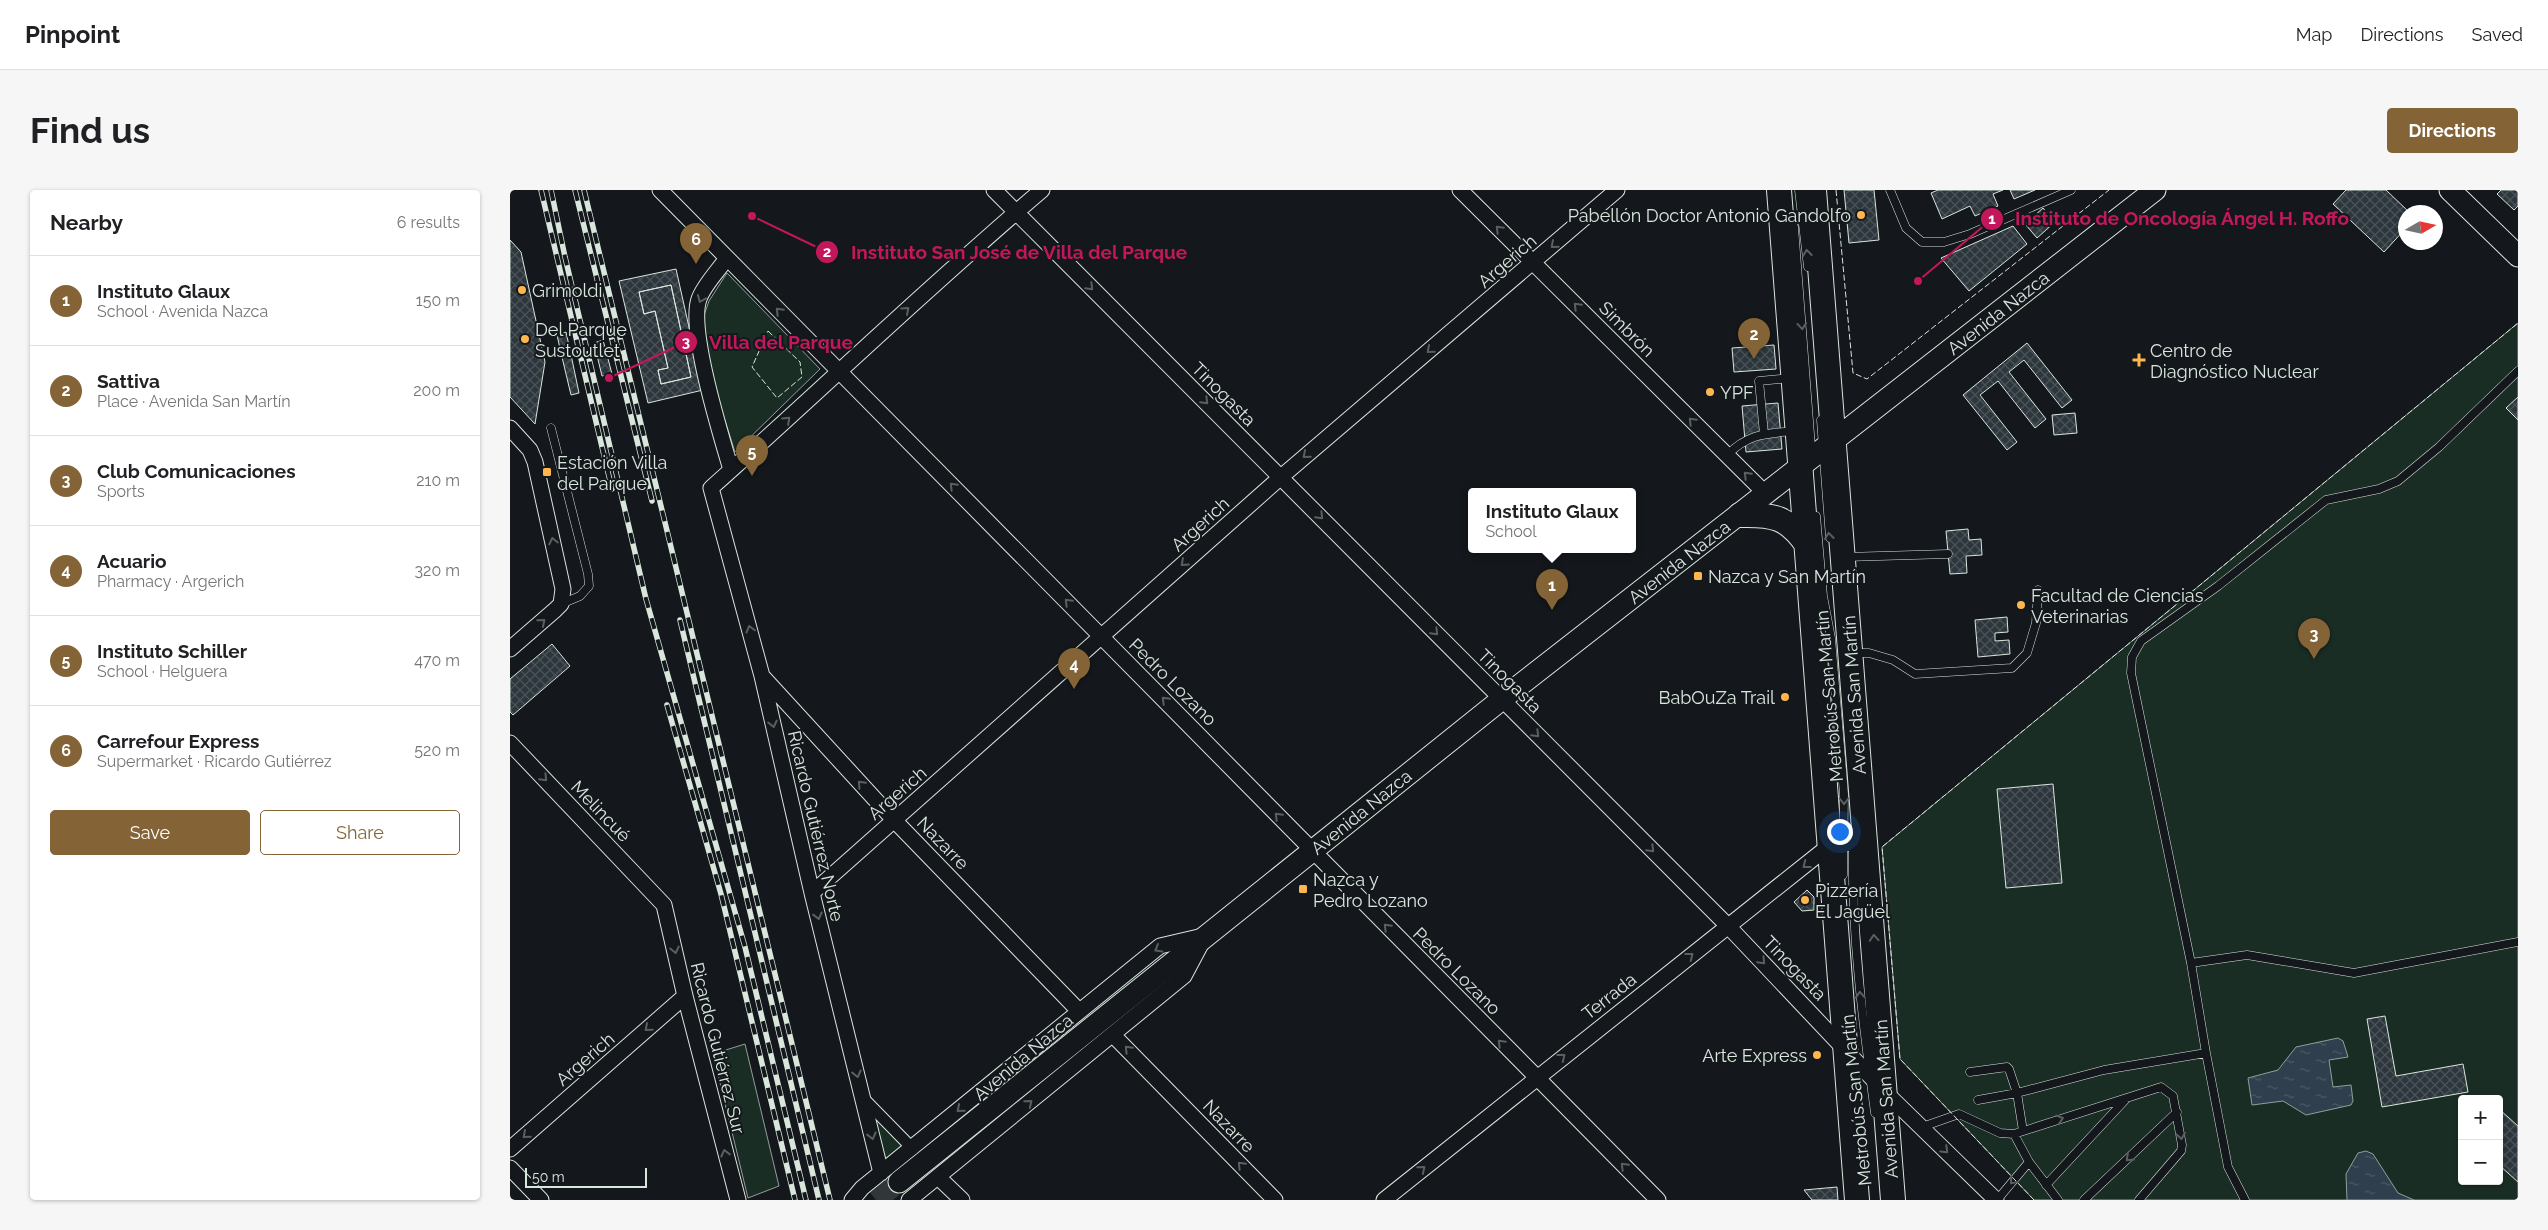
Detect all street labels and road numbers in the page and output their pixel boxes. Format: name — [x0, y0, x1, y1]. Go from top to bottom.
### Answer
street label: Argerich — [1473, 230, 1541, 292]
street label: Avenida Nazca — [1943, 267, 2053, 359]
street label: Simbrón — [1595, 297, 1659, 361]
street label: Tinogasta — [1188, 358, 1260, 430]
street label: Argerich — [1167, 493, 1233, 555]
street label: Avenida Nazca — [1624, 516, 1734, 608]
street label: Metrobús San Martín — [1811, 609, 1847, 783]
street label: Avenida San Martín — [1838, 615, 1870, 775]
street label: Pedro Lozano — [1125, 634, 1221, 730]
street label: Tinogasta — [1474, 645, 1546, 717]
street label: Ricardo Gutiérrez Norte — [784, 728, 848, 924]
street label: Argerich — [863, 762, 931, 824]
street label: Avenida Nazca — [1306, 765, 1416, 859]
street label: Melincué — [567, 776, 635, 846]
street label: Nazarre — [913, 812, 973, 874]
street label: Pedro Lozano — [1409, 923, 1505, 1019]
street label: Tinogasta — [1759, 931, 1831, 1005]
street label: Ricardo Gutiérrez Sur — [687, 960, 750, 1137]
street label: Terrada — [1578, 968, 1640, 1024]
street label: Avenida Nazca — [969, 1009, 1077, 1105]
street label: Metrobús San Martín — [1837, 1013, 1875, 1187]
street label: Avenida San Martín — [1870, 1019, 1902, 1179]
street label: Argerich — [551, 1028, 619, 1090]
street label: Nazarre — [1199, 1095, 1259, 1157]

